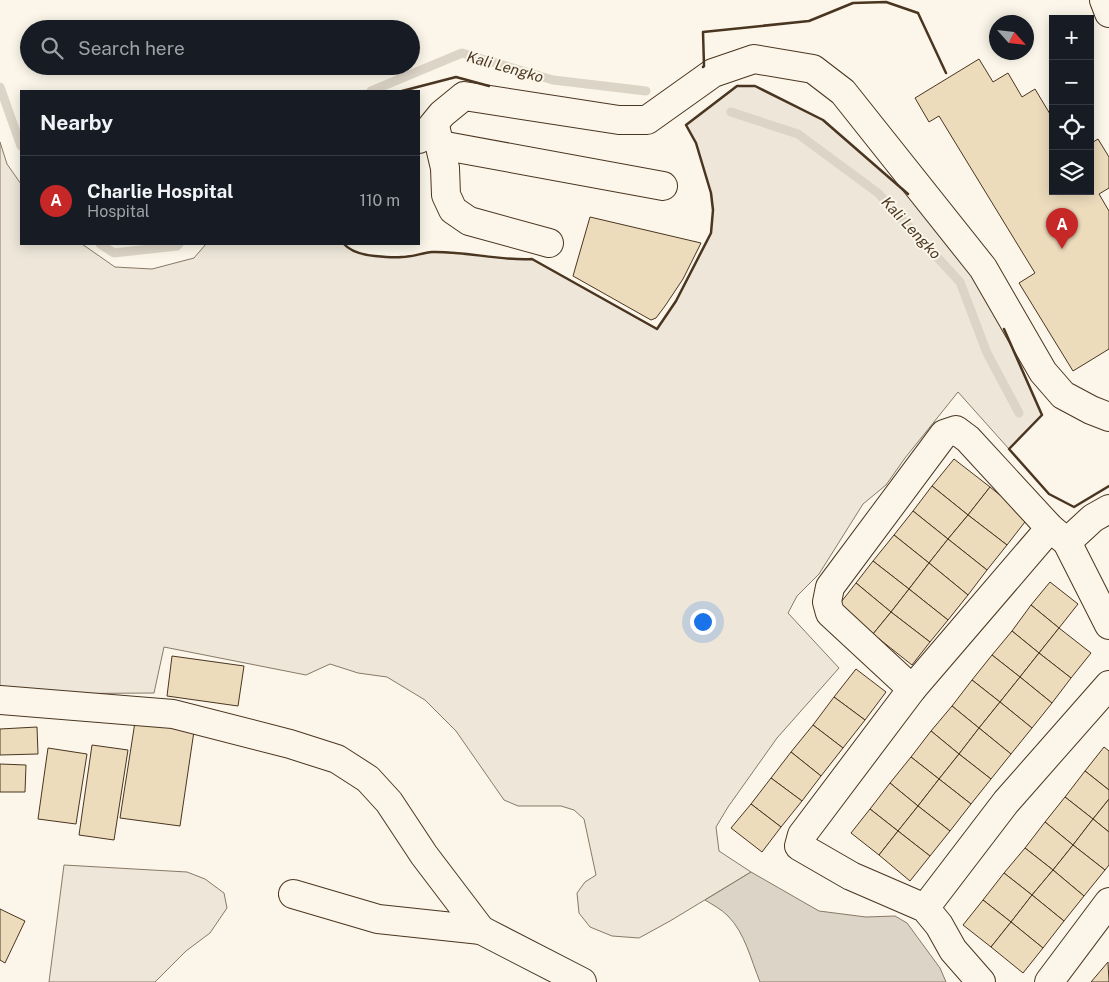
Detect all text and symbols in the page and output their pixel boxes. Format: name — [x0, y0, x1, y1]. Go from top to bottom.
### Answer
north arrow — [989, 15, 1034, 60]
map controls — [1049, 15, 1094, 195]
button: + — [1049, 15, 1094, 60]
search box — [20, 20, 420, 75]
icon: search — [38, 34, 66, 62]
text: Search here — [78, 37, 185, 59]
water label: Kali Lengko — [465, 47, 545, 86]
button: − — [1049, 60, 1094, 105]
button: locate — [1049, 105, 1094, 150]
text: Nearby — [40, 110, 113, 135]
button: layers — [1049, 150, 1094, 195]
text: Charlie Hospital — [87, 180, 234, 202]
text: A — [50, 191, 62, 210]
text: 110 m — [359, 191, 400, 210]
water label: Kali Lengko — [878, 193, 944, 262]
text: Hospital — [87, 202, 150, 221]
pin: A — [1046, 208, 1078, 249]
your location — [690, 609, 716, 635]

